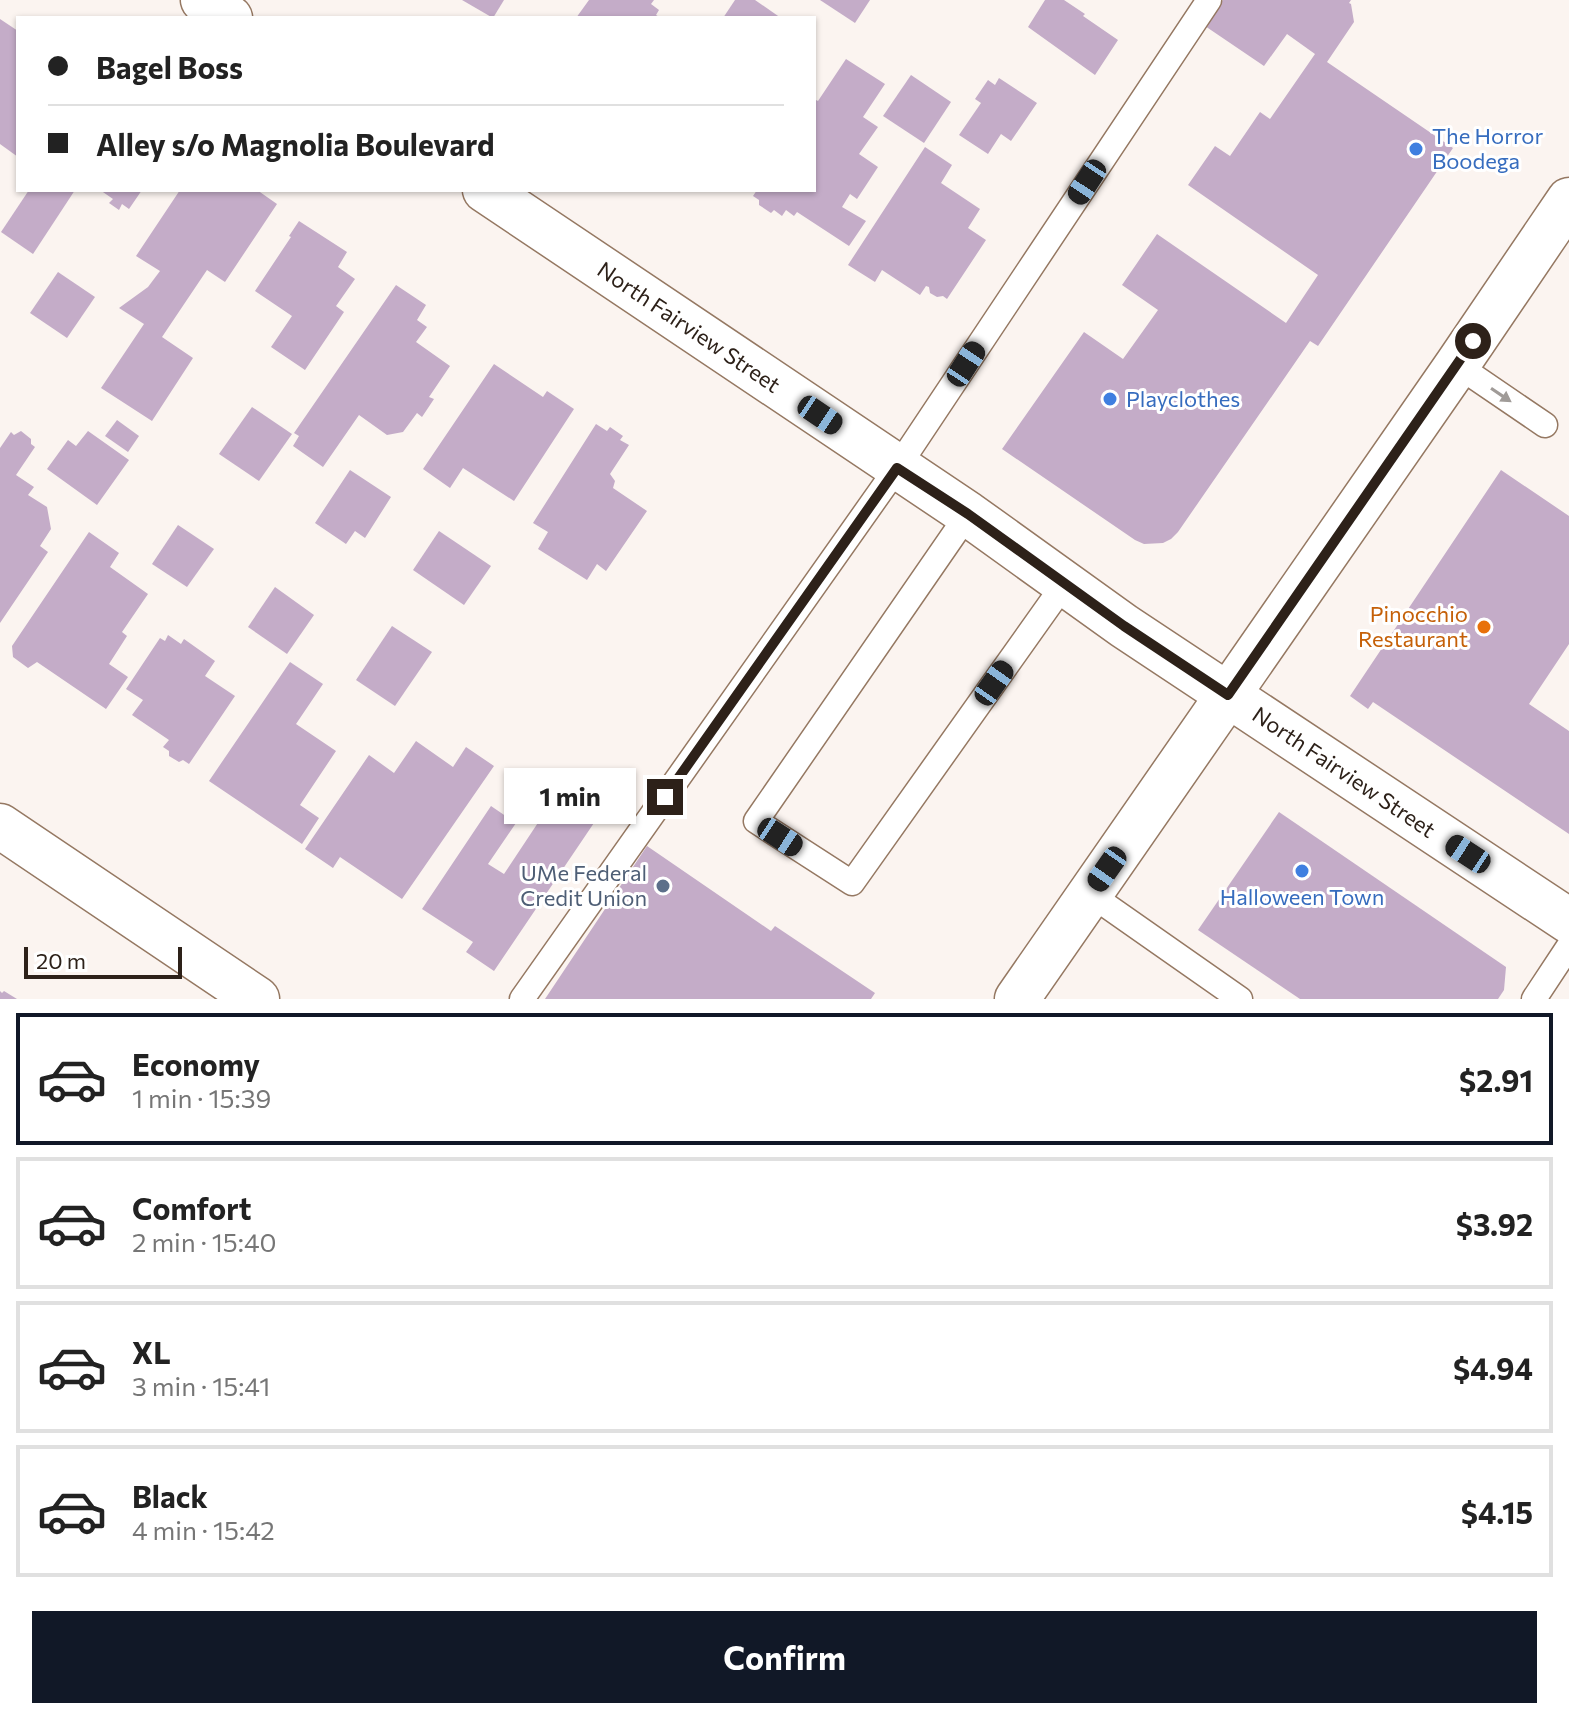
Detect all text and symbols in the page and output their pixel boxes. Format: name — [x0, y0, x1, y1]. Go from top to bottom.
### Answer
text: Bagel Boss — [96, 48, 243, 85]
place label: The Horror Boodega — [1432, 122, 1544, 174]
text: Alley s/o Magnolia Boulevard — [96, 125, 495, 162]
marker: The Horror Boodega — [1407, 140, 1425, 158]
car — [1064, 155, 1110, 209]
street label: North Fairview Street — [593, 255, 786, 398]
route start — [1455, 323, 1491, 359]
car — [943, 337, 989, 391]
place label: Playclothes — [1126, 385, 1240, 412]
one-way arrow — [1490, 387, 1511, 402]
marker: Playclothes — [1101, 390, 1119, 408]
car — [793, 392, 847, 438]
place label: Pinocchio Restaurant — [1358, 600, 1468, 652]
marker: Pinocchio Restaurant — [1475, 618, 1493, 636]
car — [970, 656, 1018, 710]
street label: North Fairview Street — [1248, 700, 1441, 843]
callout: 1 min — [505, 769, 637, 825]
route end — [647, 779, 683, 815]
text: 1 min — [539, 780, 601, 811]
car — [753, 814, 807, 860]
car — [1441, 831, 1495, 877]
car — [1083, 842, 1131, 896]
place label: UMe Federal Credit Union — [520, 859, 647, 911]
marker: Halloween Town — [1293, 862, 1311, 880]
marker: UMe Federal Credit Union — [654, 877, 672, 895]
place label: Halloween Town — [1220, 883, 1384, 910]
scale bar — [24, 943, 182, 979]
text: 20 m — [36, 947, 86, 974]
icon: car — [36, 1043, 108, 1115]
text: Economy — [132, 1045, 260, 1082]
text: $2.91 — [1459, 1061, 1533, 1098]
text: 1 min · 15:39 — [132, 1082, 271, 1113]
icon: car — [36, 1187, 108, 1259]
text: Comfort — [132, 1189, 251, 1226]
text: $3.92 — [1456, 1205, 1533, 1242]
text: 2 min · 15:40 — [132, 1226, 277, 1257]
icon: car — [36, 1331, 108, 1403]
text: XL — [132, 1333, 171, 1370]
text: $4.94 — [1453, 1349, 1533, 1386]
text: 3 min · 15:41 — [132, 1370, 270, 1401]
icon: car — [36, 1475, 108, 1547]
text: Black — [132, 1477, 208, 1514]
text: $4.15 — [1461, 1493, 1533, 1530]
text: 4 min · 15:42 — [132, 1514, 275, 1545]
button: Confirm — [32, 1611, 1537, 1703]

